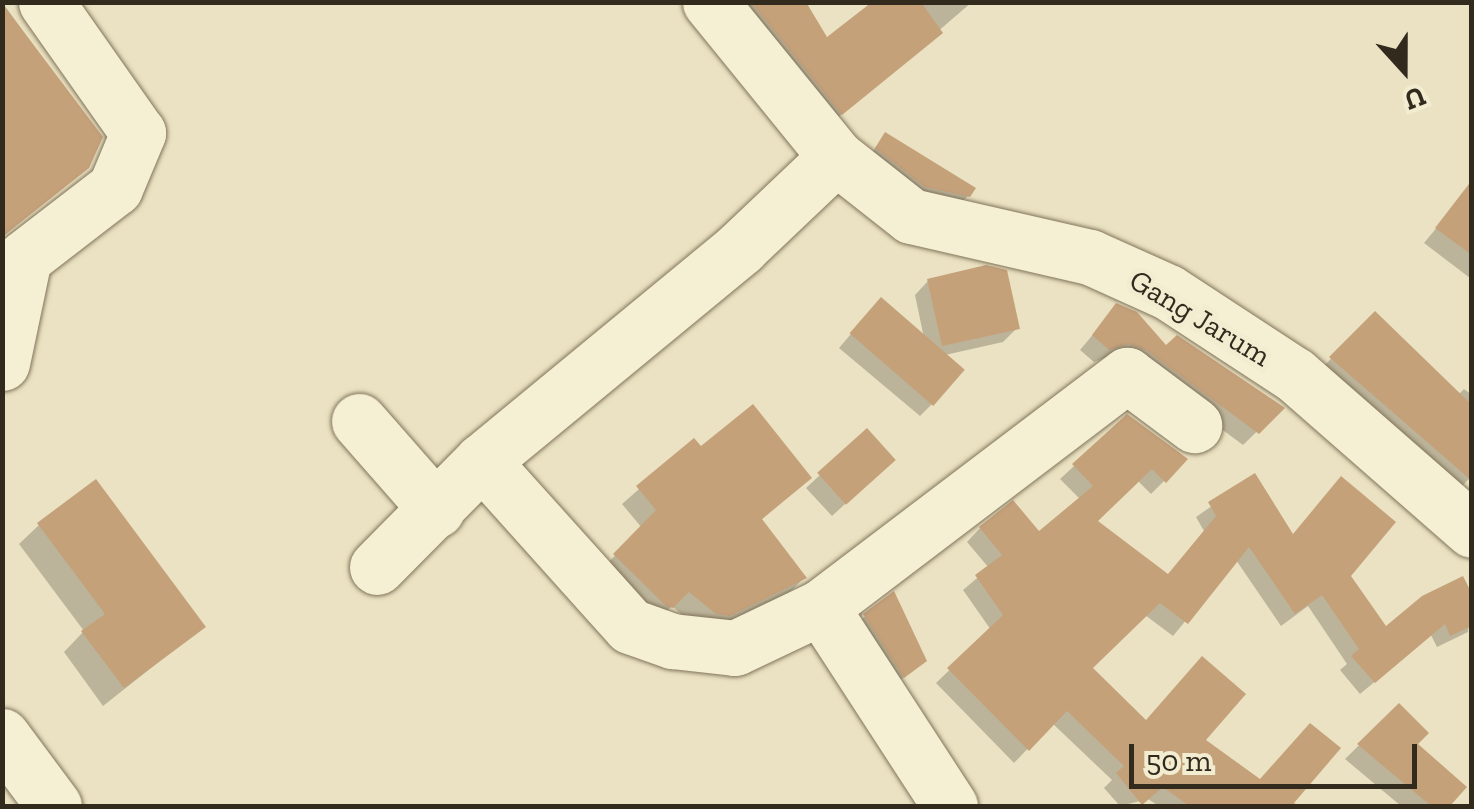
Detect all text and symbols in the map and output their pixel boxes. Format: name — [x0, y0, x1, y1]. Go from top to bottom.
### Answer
north arrow — [1354, 20, 1454, 120]
text: U — [1400, 79, 1430, 117]
street label: Gang Jarum — [1123, 262, 1277, 374]
scale bar — [1134, 724, 1422, 786]
text: 50 m — [1146, 743, 1211, 779]

